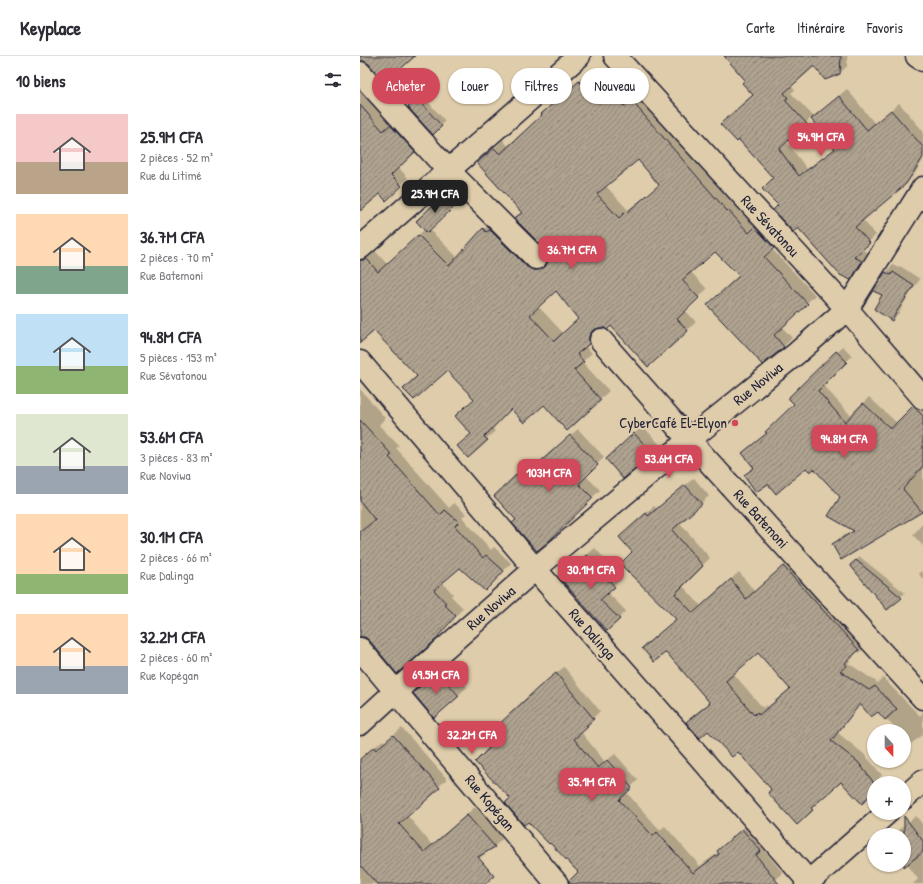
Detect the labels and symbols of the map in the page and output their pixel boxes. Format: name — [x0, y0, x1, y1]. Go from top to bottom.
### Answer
pin: 54.9M CFA — [775, 123, 867, 157]
pin: 25.9M CFA — [389, 180, 481, 214]
street label: Rue Sévatonou — [736, 190, 804, 261]
pin: 36.7M CFA — [526, 236, 618, 270]
street label: Rue Noviwa — [728, 357, 787, 410]
place label: CyberCafé El-Elyon — [619, 412, 727, 433]
marker: CyberCafé El-Elyon — [730, 418, 740, 428]
pin: 94.8M CFA — [798, 425, 890, 459]
pin: 53.6M CFA — [623, 445, 715, 479]
pin: 103M CFA — [508, 459, 590, 493]
street label: Rue Batemoni — [729, 484, 794, 553]
pin: 30.1M CFA — [545, 556, 637, 590]
street label: Rue Noviwa — [462, 580, 520, 635]
street label: Rue Dalinga — [564, 603, 621, 664]
pin: 69.5M CFA — [390, 661, 482, 695]
pin: 32.2M CFA — [426, 721, 518, 755]
north arrow — [867, 724, 911, 768]
pin: 35.1M CFA — [546, 768, 638, 802]
street label: Rue Kopégan — [461, 770, 520, 836]

